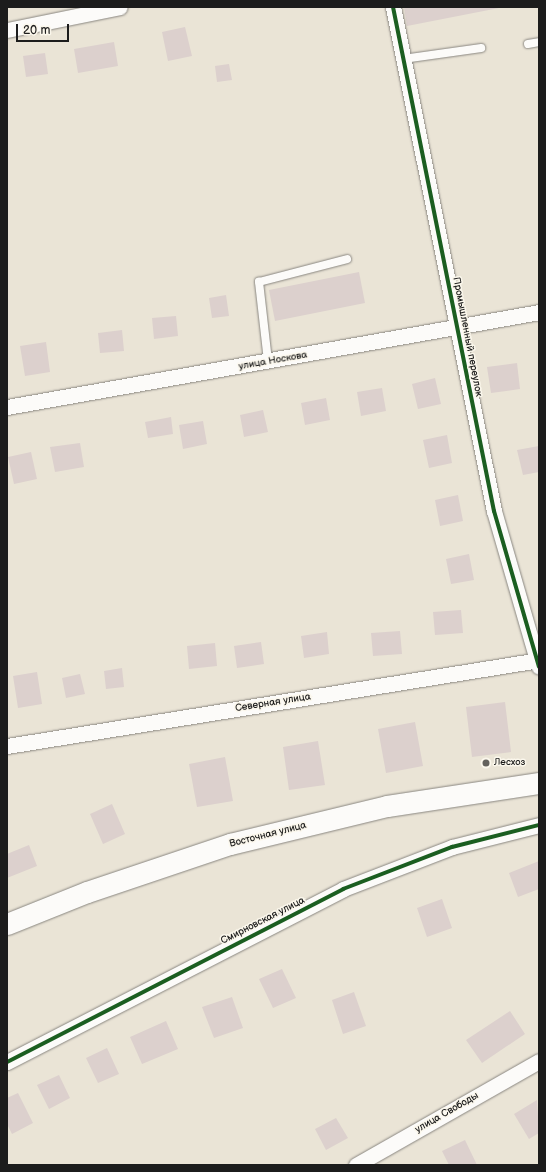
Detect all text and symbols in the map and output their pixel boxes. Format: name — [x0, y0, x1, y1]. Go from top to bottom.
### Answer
scale bar — [18, 16, 71, 42]
text: 20 m — [23, 23, 50, 38]
street label: Промышленный переулок — [450, 276, 484, 398]
street label: улица Носкова — [238, 349, 308, 373]
street label: Северная улица — [234, 691, 312, 715]
place label: Лесхоз — [494, 757, 525, 769]
marker: Лесхоз — [481, 758, 491, 768]
street label: Восточная улица — [228, 820, 308, 850]
street label: Смирновская улица — [219, 895, 307, 947]
street label: улица Свободы — [413, 1090, 481, 1136]

